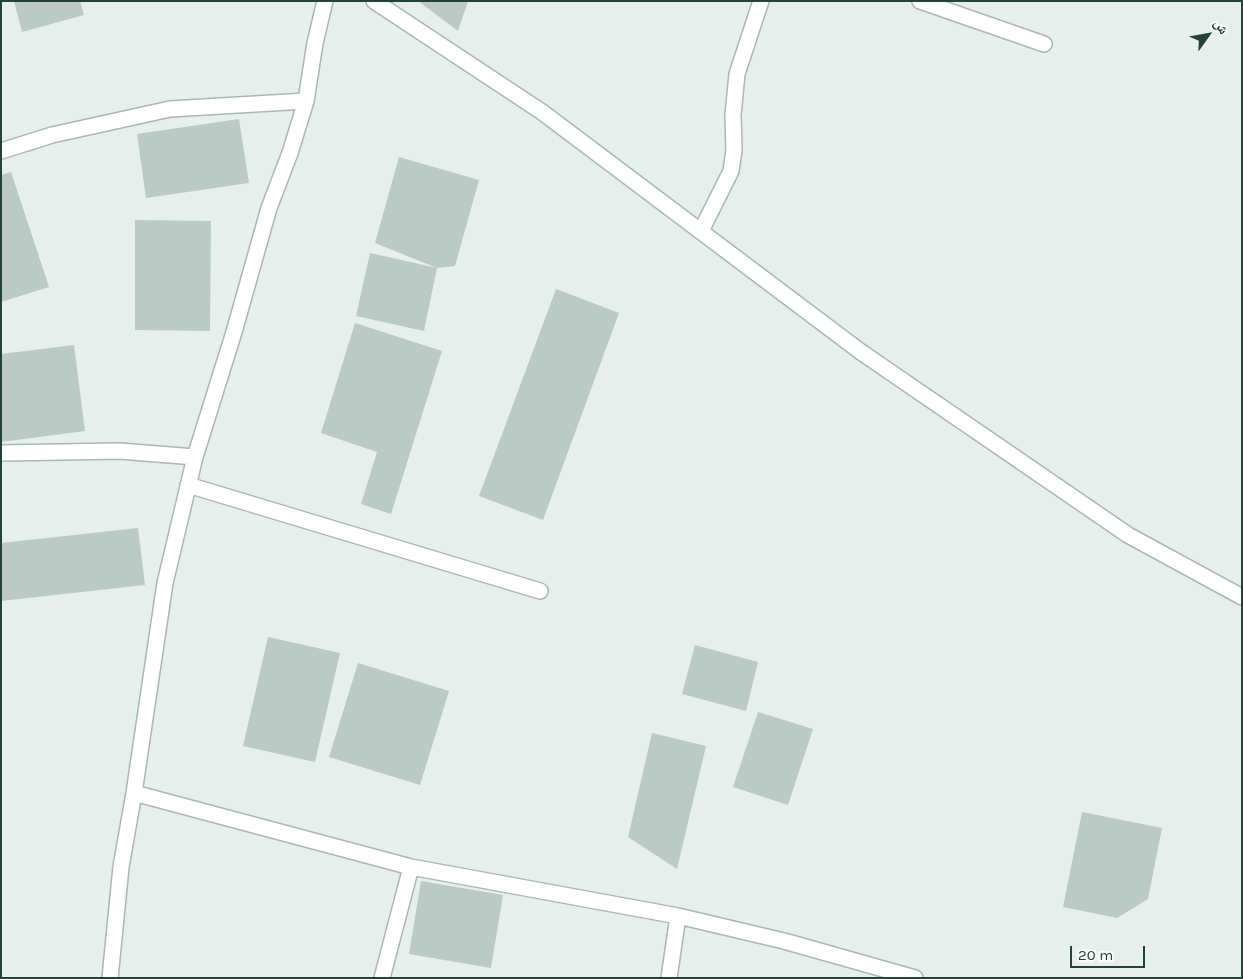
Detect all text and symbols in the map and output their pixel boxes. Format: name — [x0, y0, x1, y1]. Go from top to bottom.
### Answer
north arrow — [1183, 10, 1233, 60]
text: ش — [1210, 16, 1232, 38]
scale bar — [1073, 936, 1148, 968]
text: 20 m — [1078, 946, 1113, 964]

